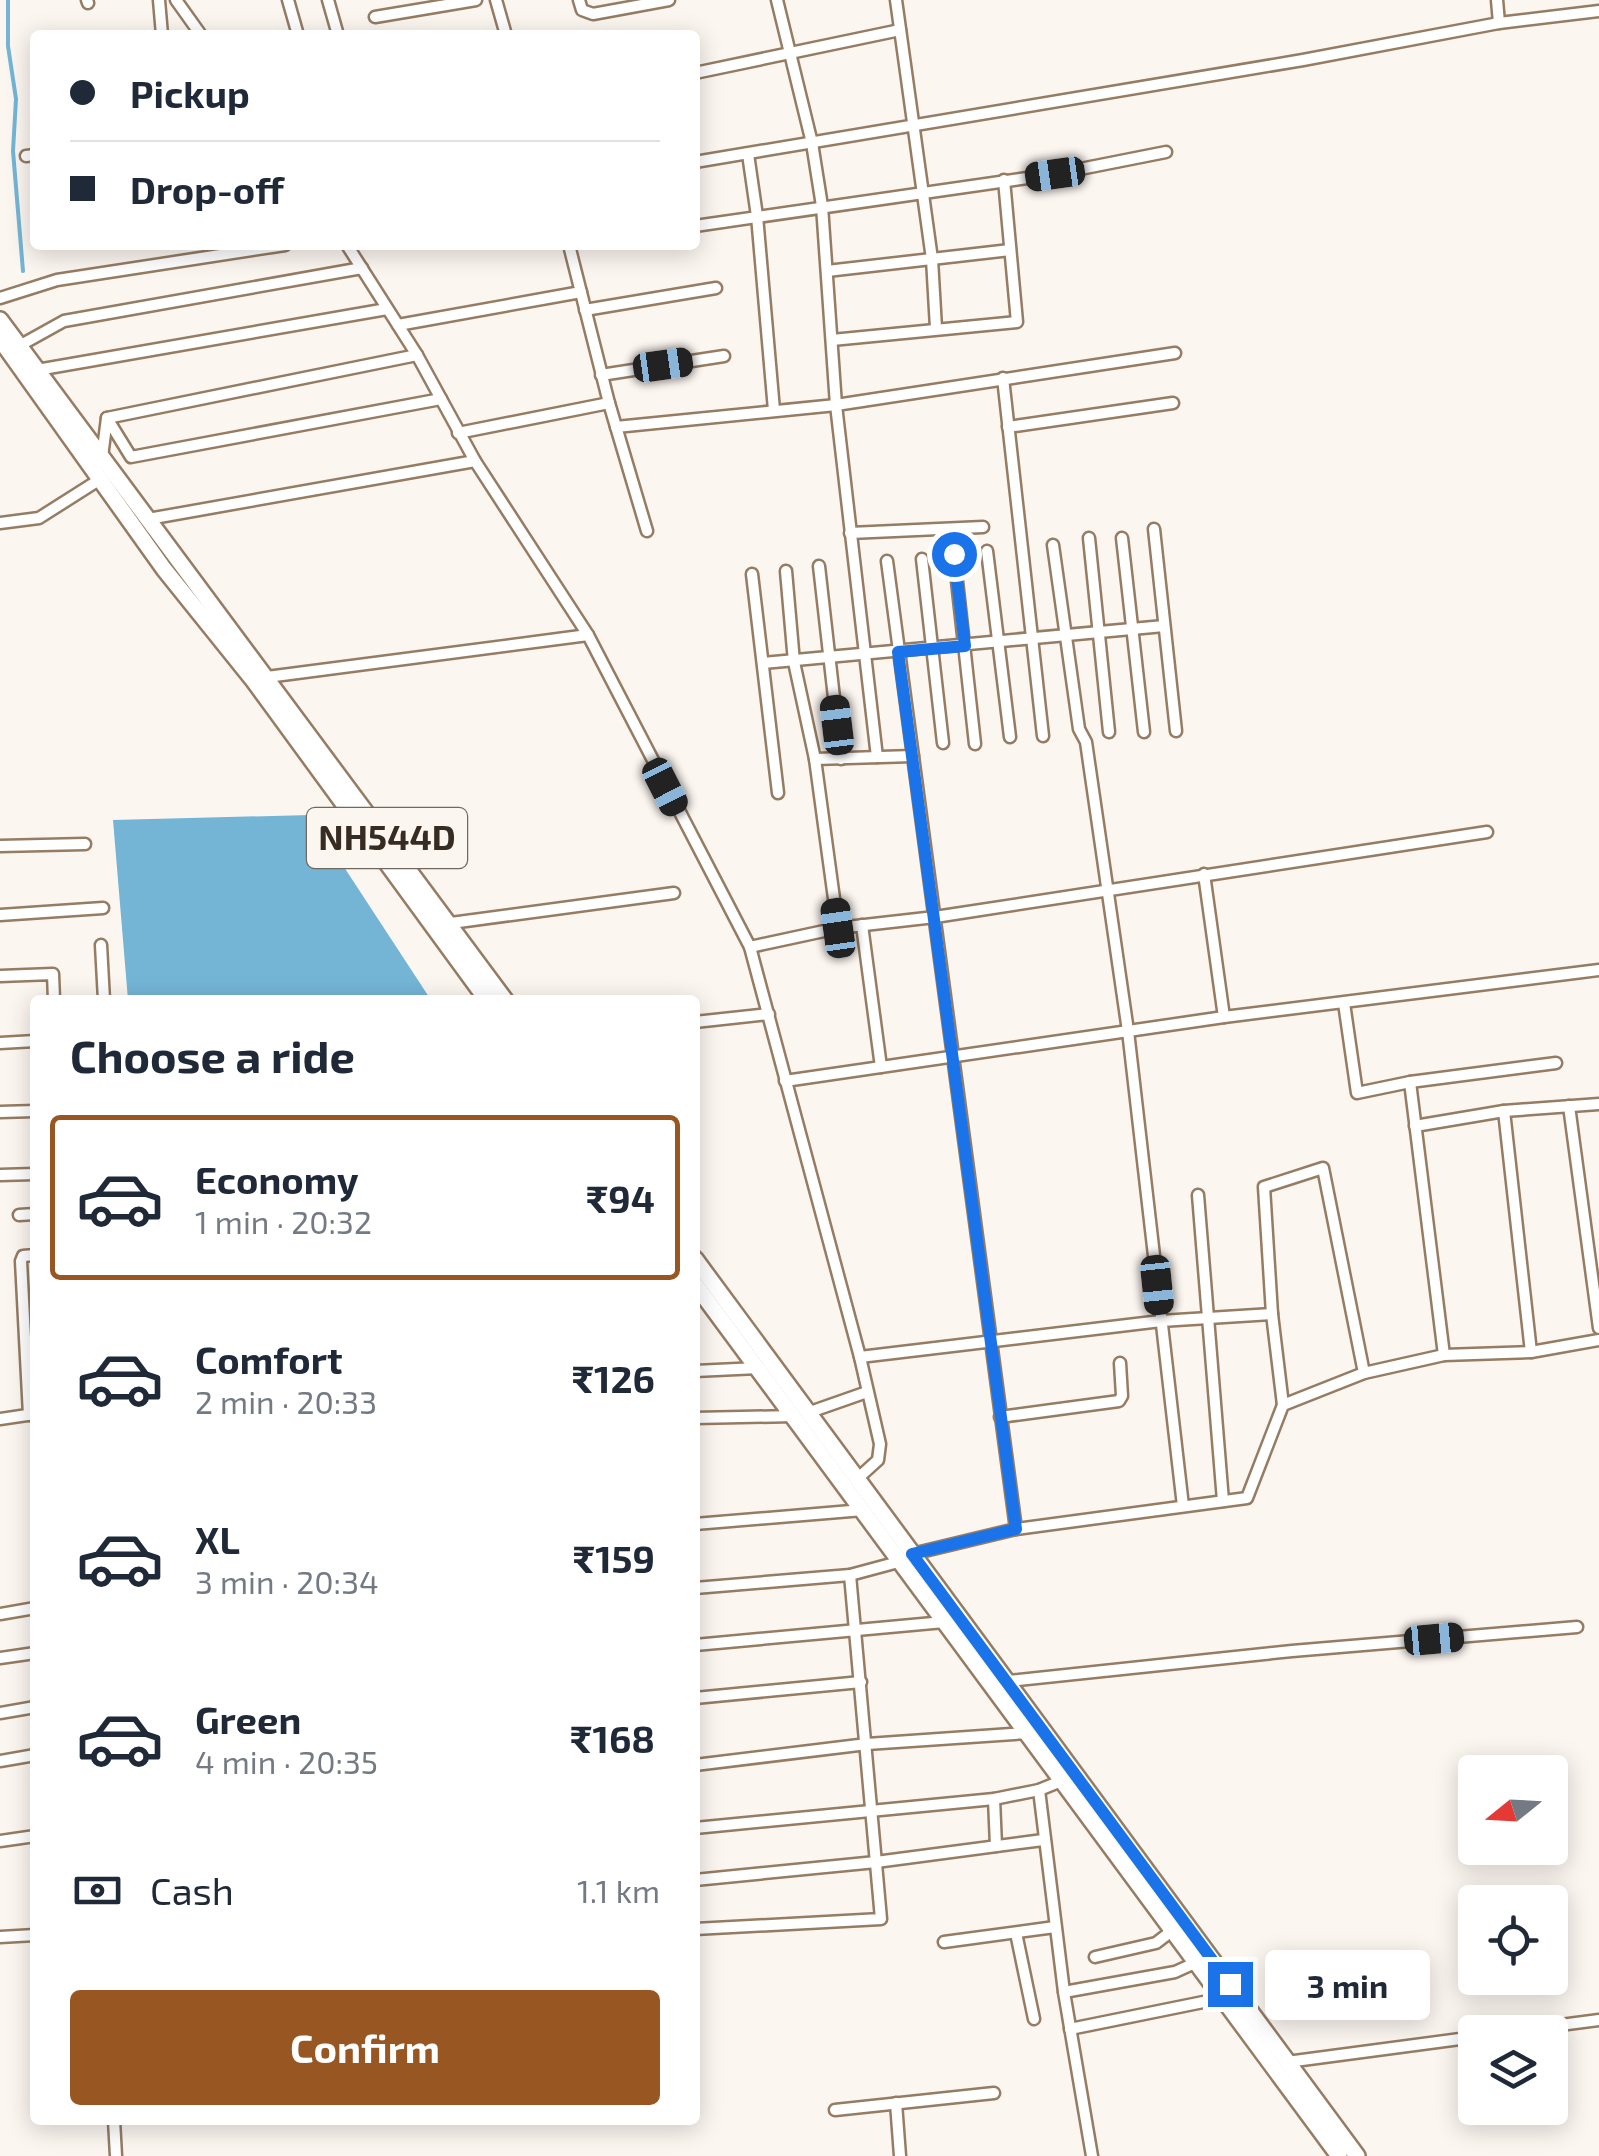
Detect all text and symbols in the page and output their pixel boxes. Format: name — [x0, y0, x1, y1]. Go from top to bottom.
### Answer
text: Pickup — [130, 70, 250, 116]
car — [1023, 155, 1087, 193]
text: Drop-off — [130, 166, 284, 212]
car — [631, 346, 695, 384]
route start — [932, 532, 977, 577]
car — [818, 693, 856, 757]
car — [638, 753, 692, 821]
road number: NH544D — [307, 808, 467, 868]
car — [819, 896, 857, 960]
text: Choose a ride — [70, 1028, 355, 1082]
icon: car — [75, 1153, 165, 1243]
text: Economy — [195, 1156, 359, 1202]
text: ₹94 — [586, 1175, 655, 1221]
text: 1 min · 20:32 — [195, 1202, 372, 1240]
car — [1139, 1254, 1175, 1316]
icon: car — [75, 1333, 165, 1423]
text: Comfort — [195, 1336, 343, 1382]
text: ₹126 — [572, 1355, 655, 1401]
text: 2 min · 20:33 — [195, 1382, 377, 1420]
icon: car — [75, 1513, 165, 1603]
text: XL — [195, 1516, 240, 1562]
text: ₹159 — [573, 1535, 655, 1581]
text: 3 min · 20:34 — [195, 1562, 379, 1600]
car — [1403, 1621, 1465, 1657]
icon: car — [75, 1693, 165, 1783]
text: Green — [195, 1696, 301, 1742]
text: ₹168 — [570, 1715, 655, 1761]
text: 4 min · 20:35 — [195, 1742, 378, 1780]
north arrow — [1458, 1755, 1568, 1865]
map controls — [1458, 1755, 1568, 2125]
icon: cash — [70, 1863, 125, 1918]
text: Cash — [150, 1867, 234, 1913]
text: 1.1 km — [577, 1871, 660, 1909]
button: locate — [1458, 1885, 1568, 1995]
callout: 3 min — [1265, 1949, 1430, 2019]
route end — [1208, 1962, 1253, 2007]
text: 3 min — [1307, 1966, 1388, 2004]
button: Confirm — [70, 1990, 660, 2105]
button: layers — [1458, 2015, 1568, 2125]

